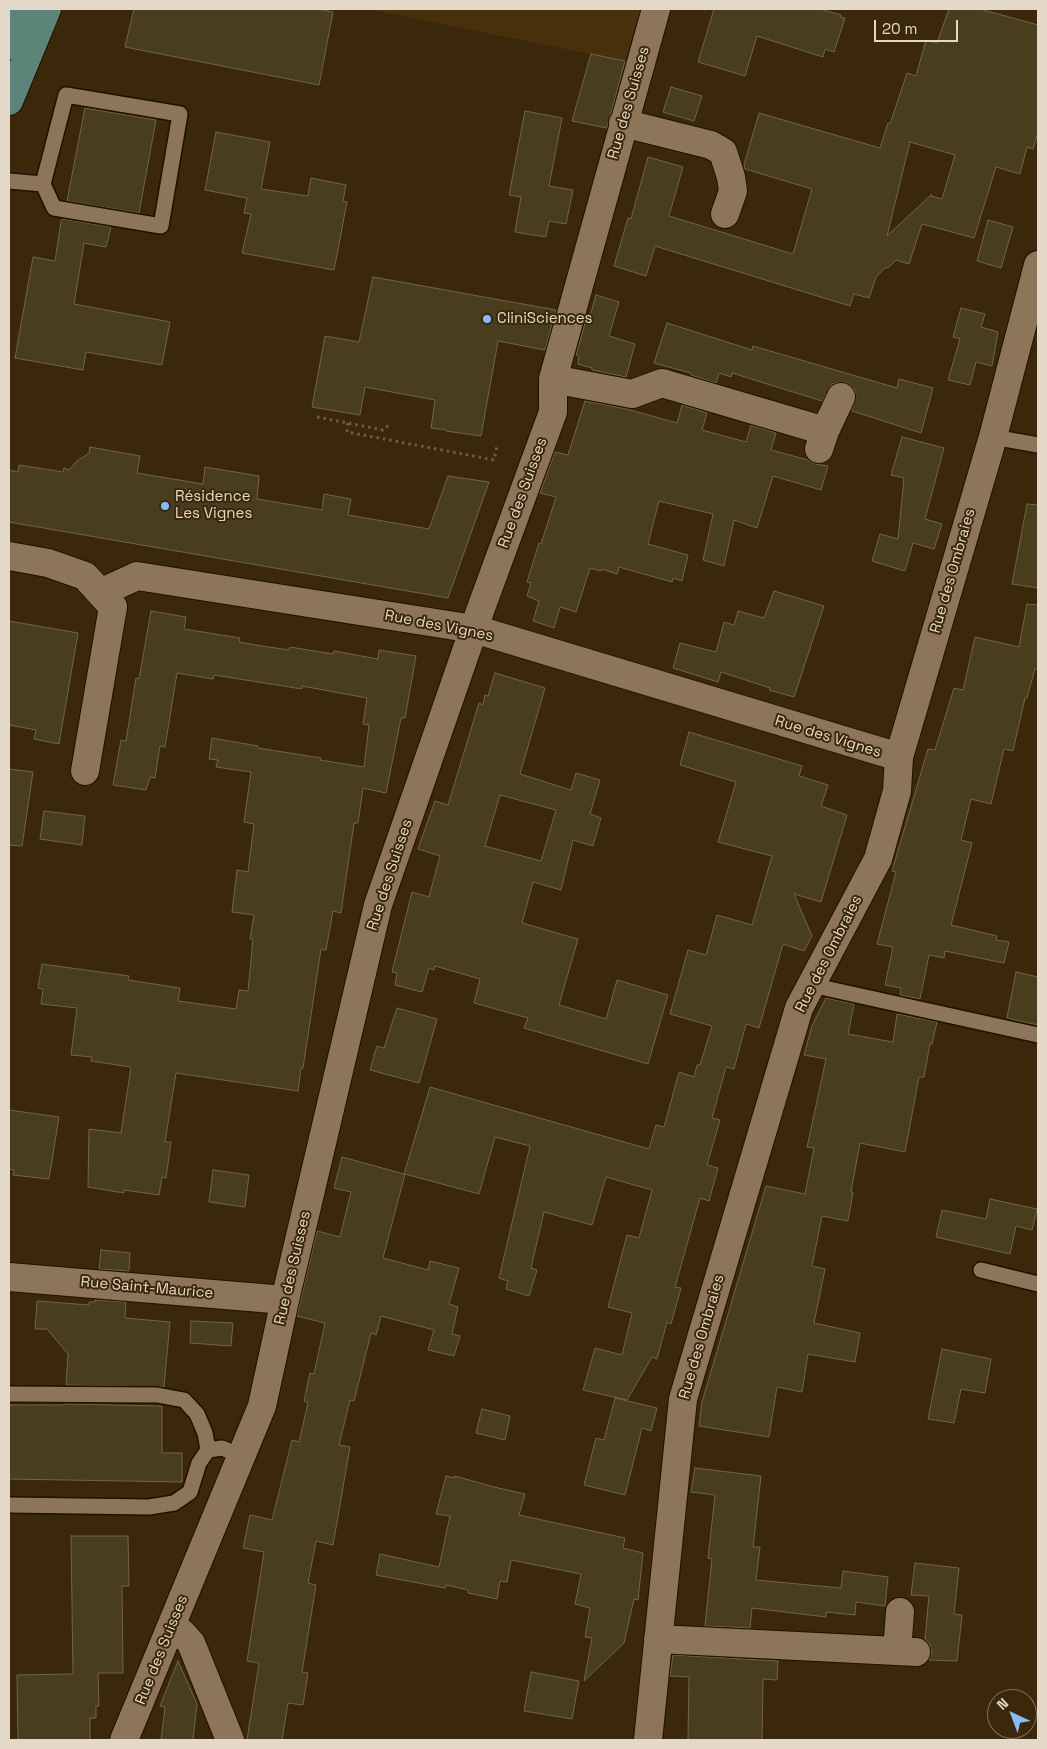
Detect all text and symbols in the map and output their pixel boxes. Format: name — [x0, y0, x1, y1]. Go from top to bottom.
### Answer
scale bar — [877, 10, 961, 42]
text: 20 m — [882, 19, 917, 38]
street label: Rue des Suisses — [604, 45, 654, 161]
place label: CliniSciences — [497, 310, 593, 328]
marker: CliniSciences — [481, 313, 493, 325]
street label: Rue des Suisses — [495, 435, 551, 551]
place label: Résidence Les Vignes — [175, 488, 252, 523]
marker: Résidence Les Vignes — [159, 500, 171, 512]
street label: Rue des Ombraies — [927, 507, 979, 635]
street label: Rue des Vignes — [383, 607, 495, 645]
street label: Rue des Vignes — [773, 712, 883, 762]
street label: Rue des Suisses — [363, 817, 417, 933]
street label: Rue des Ombraies — [792, 893, 866, 1015]
street label: Rue des Suisses — [271, 1209, 315, 1327]
street label: Rue Saint-Maurice — [80, 1273, 214, 1303]
street label: Rue des Ombraies — [676, 1273, 728, 1401]
street label: Rue des Suisses — [132, 1593, 192, 1707]
north arrow — [987, 1689, 1037, 1739]
text: N — [993, 1694, 1012, 1714]

